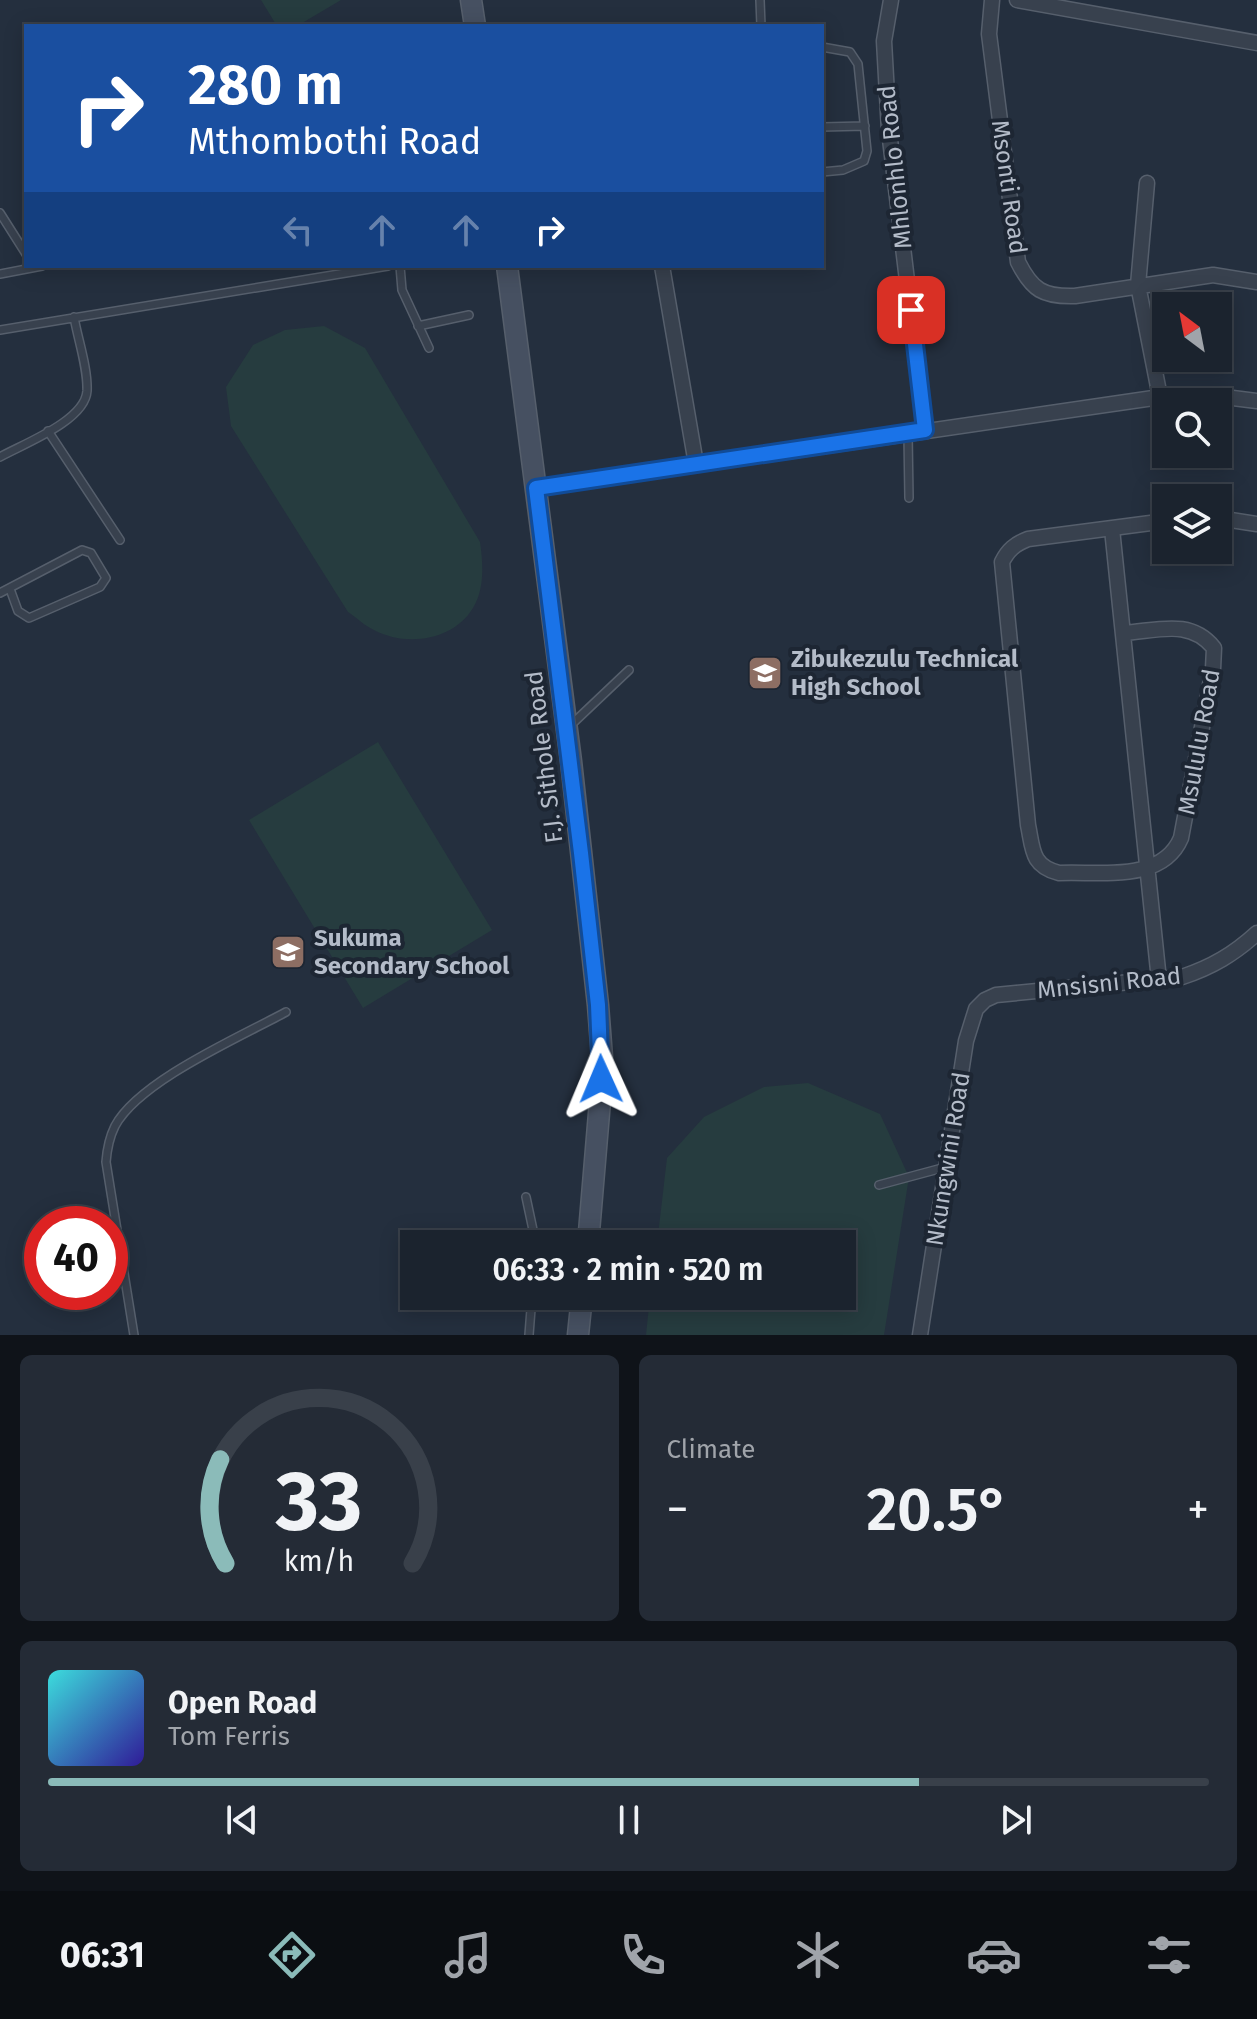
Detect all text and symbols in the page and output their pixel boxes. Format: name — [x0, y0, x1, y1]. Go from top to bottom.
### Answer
text: 280 m — [188, 52, 343, 119]
icon: right — [56, 56, 160, 160]
street label: Mhlonhlo Road — [872, 84, 918, 250]
street label: Msonti Road — [986, 118, 1032, 256]
text: Mthombothi Road — [188, 120, 481, 164]
icon: left — [276, 208, 320, 252]
icon: ahead — [360, 208, 404, 252]
icon: ahead — [444, 208, 488, 252]
icon: right — [528, 208, 572, 252]
pin — [877, 276, 945, 344]
icon: arrive — [889, 288, 933, 332]
north arrow — [1152, 292, 1232, 372]
map controls — [1152, 292, 1232, 564]
button: search — [1152, 388, 1232, 468]
button: layers — [1152, 484, 1232, 564]
place label: Zibukezulu Technical High School — [791, 645, 1019, 701]
school or university icon: Zibukezulu Technical High School — [746, 654, 784, 692]
street label: Msululu Road — [1172, 667, 1226, 817]
street label: F.J. Sithole Road — [520, 669, 568, 845]
place label: Sukuma Secondary School — [314, 924, 510, 980]
school or university icon: Sukuma Secondary School — [269, 933, 307, 971]
street label: Mnsisni Road — [1036, 962, 1182, 1004]
position arrow — [559, 1037, 643, 1121]
street label: Nkungwini Road — [920, 1070, 976, 1248]
speed limit sign: 40 — [24, 1206, 128, 1310]
text: 06:33 · 2 min · 520 m — [492, 1252, 764, 1288]
text: Climate — [667, 1434, 755, 1465]
text: 33 — [275, 1452, 363, 1552]
text: 20.5° — [866, 1474, 1009, 1546]
text: − — [667, 1483, 689, 1536]
text: + — [1187, 1483, 1209, 1536]
text: km/h — [284, 1544, 355, 1579]
text: Open Road — [168, 1685, 317, 1721]
text: Tom Ferris — [168, 1721, 290, 1752]
icon: previous — [220, 1798, 264, 1842]
icon: pause — [607, 1798, 651, 1842]
icon: next — [994, 1798, 1038, 1842]
icon: directions — [264, 1927, 320, 1983]
icon: music — [440, 1927, 496, 1983]
icon: phone — [615, 1927, 671, 1983]
icon: climate — [790, 1927, 846, 1983]
icon: car — [966, 1927, 1022, 1983]
icon: filters — [1141, 1927, 1197, 1983]
text: 06:31 — [60, 1933, 145, 1977]

